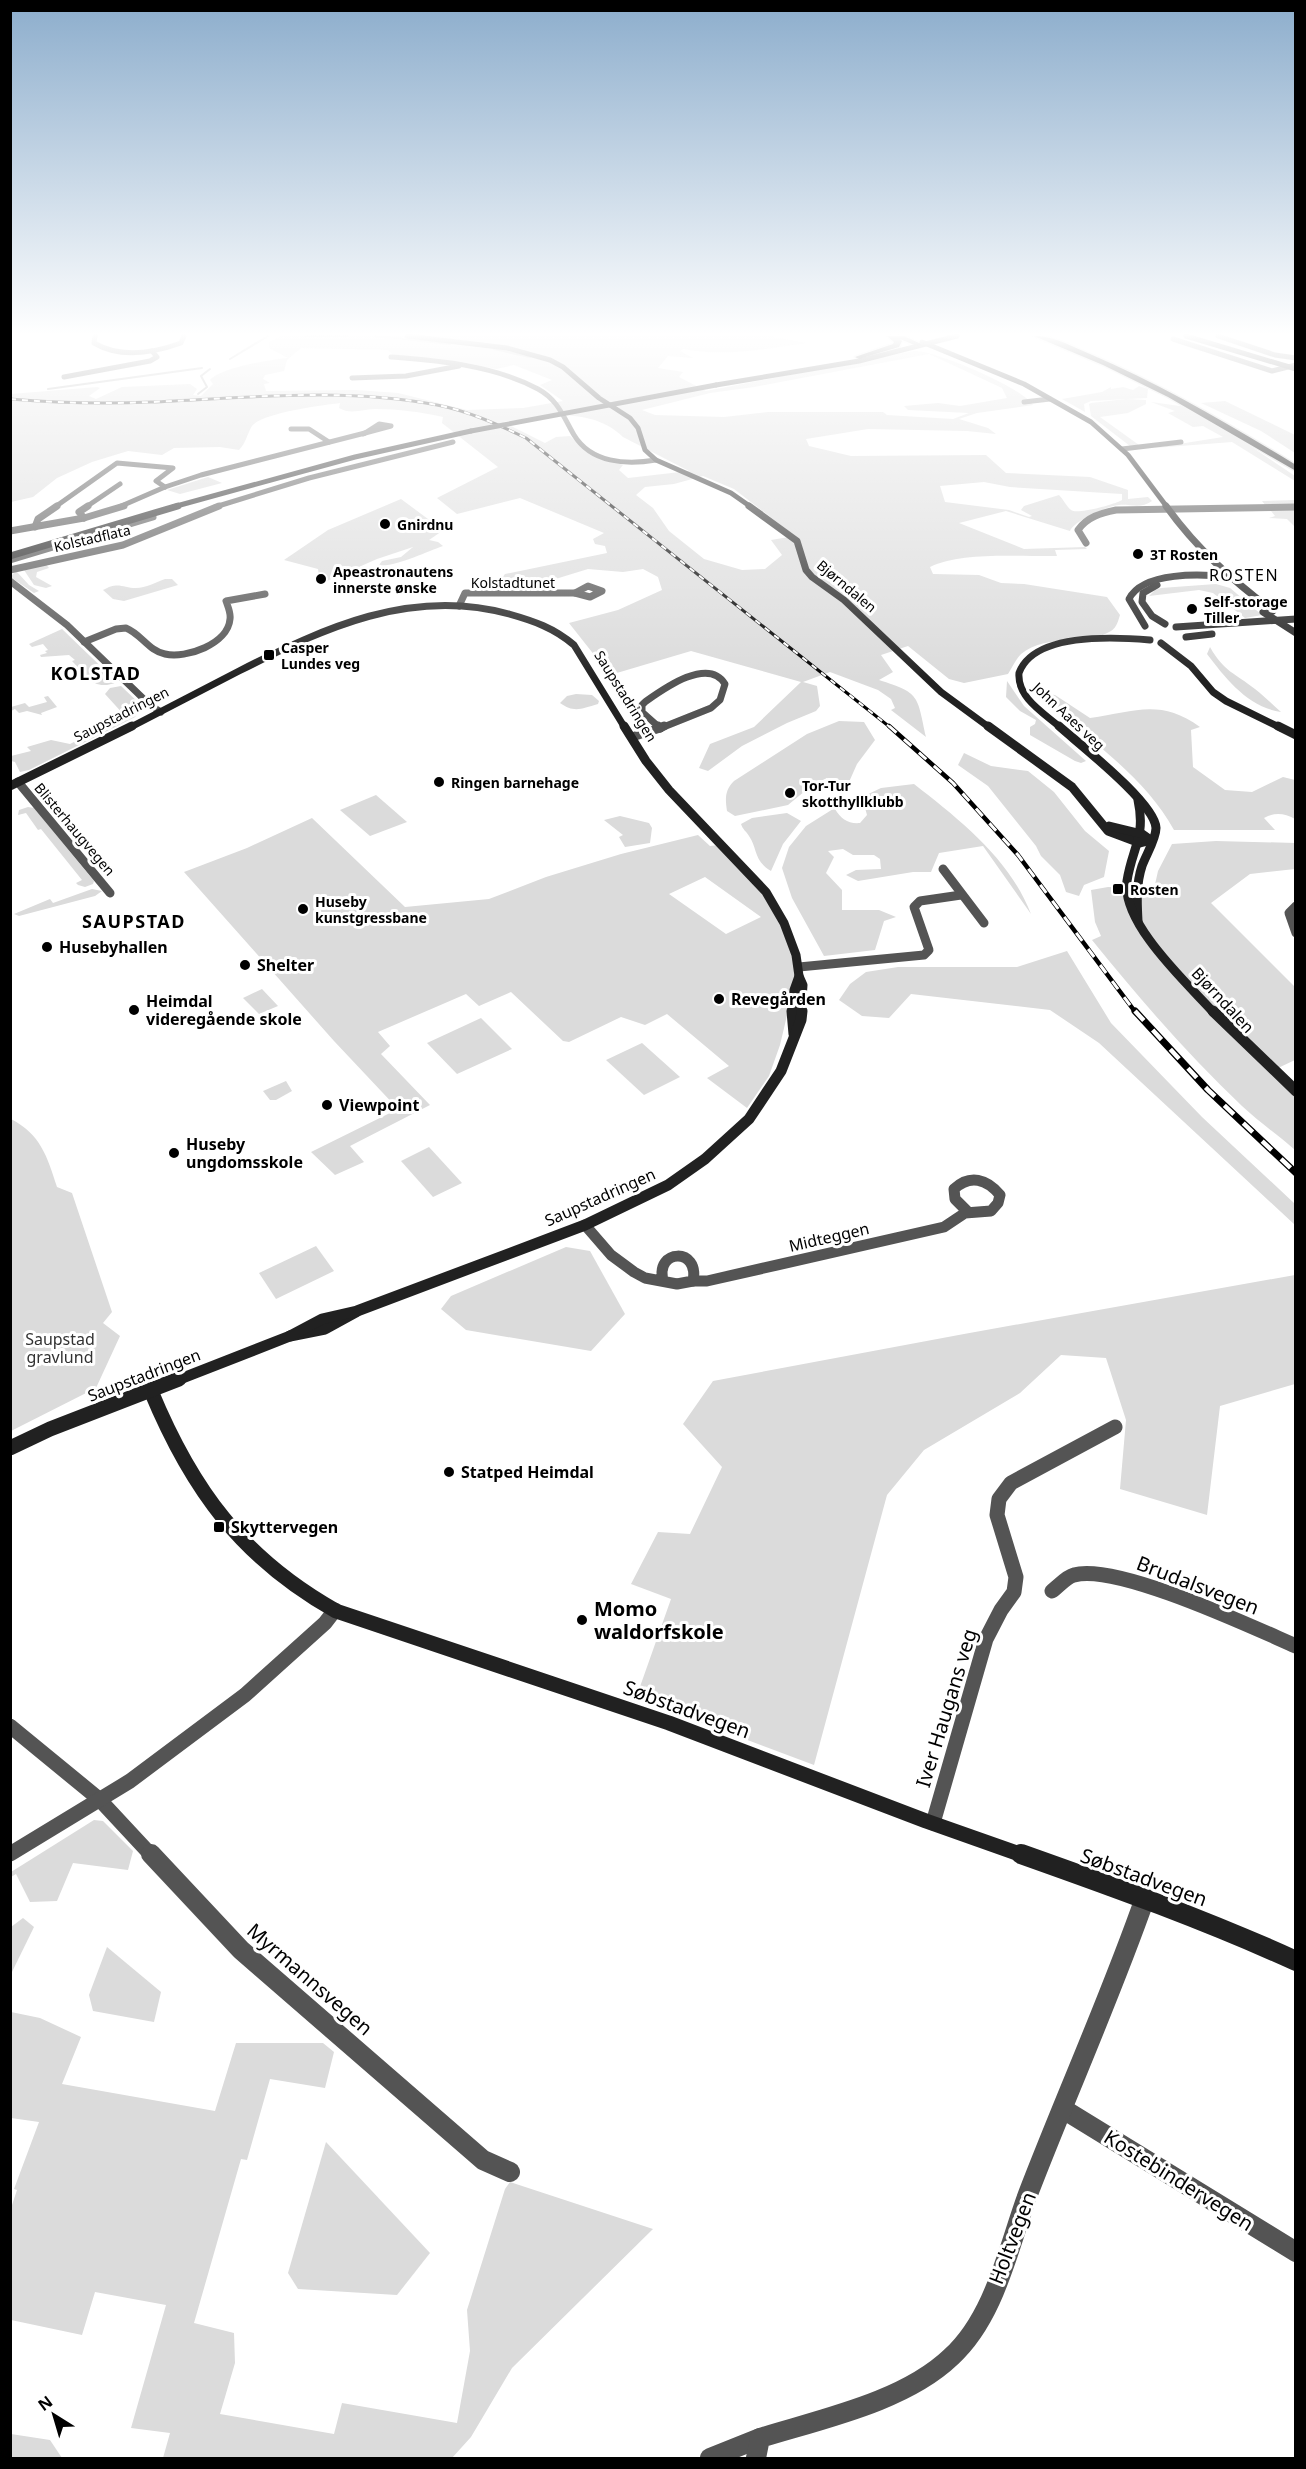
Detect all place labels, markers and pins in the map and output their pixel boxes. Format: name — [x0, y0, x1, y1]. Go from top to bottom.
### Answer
place label: Gnirdnu — [397, 515, 453, 534]
marker: Gnirdnu — [378, 517, 392, 531]
place label: 3T Rosten — [1150, 545, 1218, 564]
marker: 3T Rosten — [1131, 547, 1145, 561]
place label: Apeastronautens innerste ønske — [333, 562, 453, 597]
marker: Apeastronautens innerste ønske — [314, 572, 328, 586]
place label: Self-storage Tiller — [1204, 592, 1288, 627]
marker: Self-storage Tiller — [1185, 602, 1199, 616]
place label: Casper Lundes veg — [281, 638, 360, 673]
marker: Casper Lundes veg — [262, 648, 276, 662]
place label: Ringen barnehage — [451, 773, 579, 792]
marker: Ringen barnehage — [432, 775, 446, 789]
place label: Tor-Tur skotthyllklubb — [802, 776, 904, 811]
marker: Tor-Tur skotthyllklubb — [783, 786, 797, 800]
place label: Rosten — [1130, 880, 1179, 899]
marker: Rosten — [1111, 882, 1125, 896]
place label: Huseby kunstgressbane — [315, 892, 427, 927]
marker: Huseby kunstgressbane — [296, 902, 310, 916]
place label: Husebyhallen — [59, 936, 168, 958]
marker: Husebyhallen — [40, 940, 54, 954]
place label: Shelter — [257, 954, 314, 976]
marker: Shelter — [238, 958, 252, 972]
place label: Revegården — [731, 988, 826, 1010]
place label: Heimdal videregående skole — [146, 990, 302, 1030]
marker: Revegården — [712, 992, 726, 1006]
marker: Heimdal videregående skole — [127, 1003, 141, 1017]
place label: Viewpoint — [339, 1094, 419, 1116]
marker: Viewpoint — [320, 1098, 334, 1112]
place label: Huseby ungdomsskole — [186, 1133, 303, 1173]
marker: Huseby ungdomsskole — [167, 1146, 181, 1160]
place label: Statped Heimdal — [461, 1461, 594, 1483]
marker: Statped Heimdal — [442, 1465, 456, 1479]
place label: Skyttervegen — [231, 1516, 338, 1538]
marker: Skyttervegen — [212, 1520, 226, 1534]
place label: Momo waldorfskole — [594, 1595, 724, 1645]
marker: Momo waldorfskole — [575, 1613, 589, 1627]

